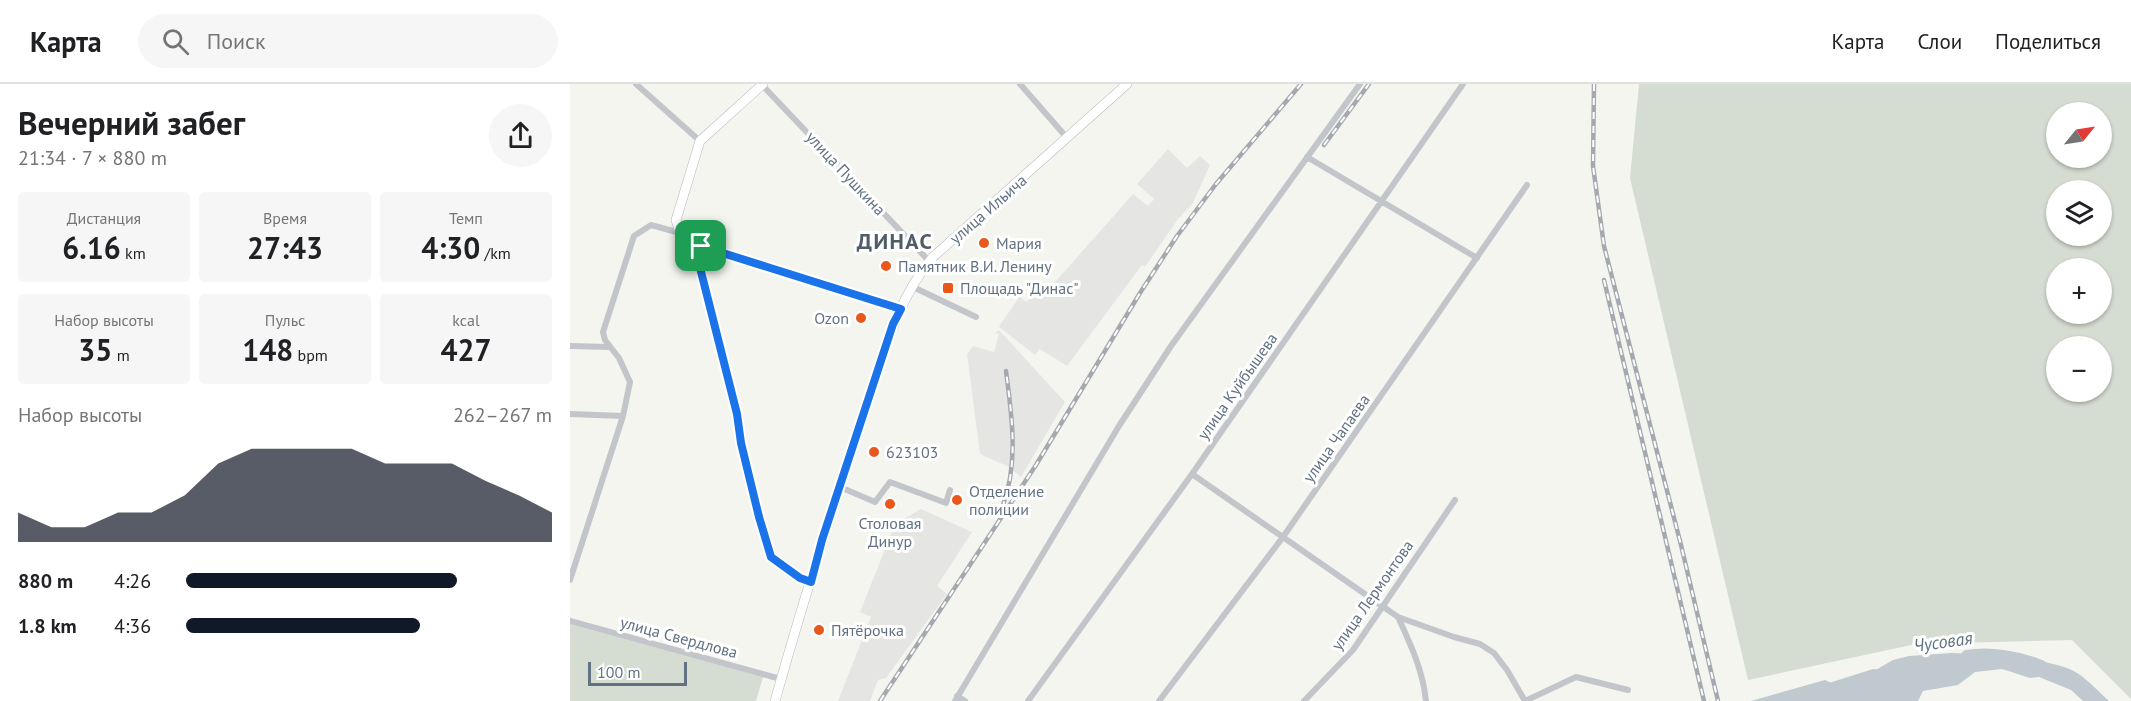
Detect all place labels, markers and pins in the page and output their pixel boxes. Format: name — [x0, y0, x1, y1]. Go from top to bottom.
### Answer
pin — [675, 220, 726, 271]
place label: Мария — [996, 233, 1042, 253]
marker: Мария — [977, 236, 991, 250]
place label: Памятник В.И. Ленину — [898, 256, 1052, 276]
marker: Памятник В.И. Ленину — [879, 259, 893, 273]
place label: Площадь "Динас" — [960, 278, 1079, 298]
marker: Площадь "Динас" — [941, 281, 955, 295]
place label: Ozon — [814, 308, 849, 328]
marker: Ozon — [854, 311, 868, 325]
place label: 623103 — [886, 442, 938, 462]
marker: 623103 — [867, 445, 881, 459]
place label: Отделение полиции — [969, 481, 1044, 519]
marker: Отделение полиции — [950, 493, 964, 507]
marker: Столовая Динур — [883, 497, 897, 511]
place label: Столовая Динур — [859, 513, 921, 551]
place label: Пятёрочка — [831, 620, 904, 640]
marker: Пятёрочка — [812, 623, 826, 637]

